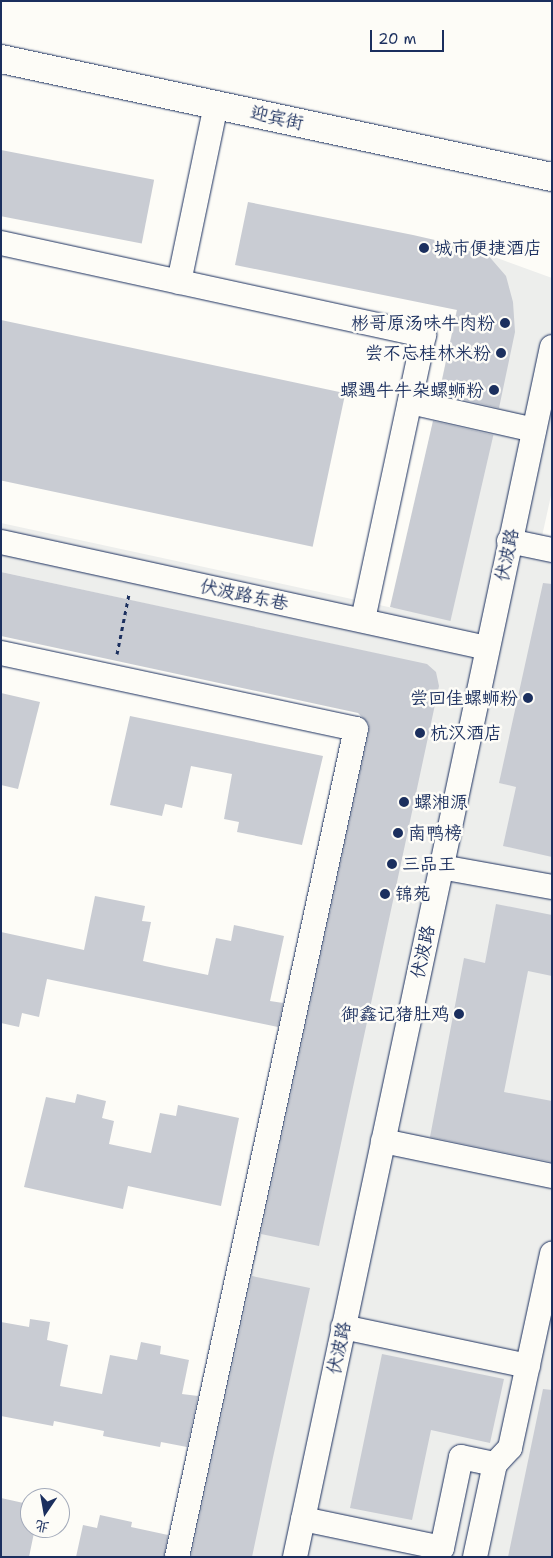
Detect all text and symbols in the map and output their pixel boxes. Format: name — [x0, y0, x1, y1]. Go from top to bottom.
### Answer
scale bar — [373, 20, 447, 52]
text: 20 m — [378, 29, 417, 49]
street label: 迎宾街 — [248, 102, 306, 134]
place label: 城市便捷酒店 — [434, 237, 542, 259]
marker: 城市便捷酒店 — [418, 242, 430, 254]
place label: 彬哥原汤味牛肉粉 — [351, 312, 495, 334]
marker: 彬哥原汤味牛肉粉 — [499, 317, 511, 329]
place label: 尝不忘桂林米粉 — [365, 342, 491, 364]
marker: 尝不忘桂林米粉 — [495, 347, 507, 359]
place label: 螺遇牛牛杂螺蛳粉 — [340, 379, 484, 401]
marker: 螺遇牛牛杂螺蛳粉 — [488, 384, 500, 396]
street label: 伏波路 — [491, 526, 523, 584]
street label: 伏波路东巷 — [198, 575, 290, 615]
place label: 尝回佳螺蛳粉 — [410, 687, 518, 709]
marker: 尝回佳螺蛳粉 — [522, 692, 534, 704]
place label: 杭汉酒店 — [430, 722, 502, 744]
marker: 杭汉酒店 — [414, 727, 426, 739]
place label: 螺湘源 — [414, 791, 468, 813]
marker: 螺湘源 — [398, 796, 410, 808]
place label: 南鸭榜 — [408, 822, 462, 844]
marker: 南鸭榜 — [392, 827, 404, 839]
place label: 三品王 — [402, 853, 456, 875]
marker: 三品王 — [386, 858, 398, 870]
place label: 锦苑 — [395, 883, 431, 905]
marker: 锦苑 — [379, 888, 391, 900]
street label: 伏波路 — [407, 923, 439, 981]
place label: 御鑫记猪肚鸡 — [341, 1003, 449, 1025]
marker: 御鑫记猪肚鸡 — [453, 1008, 465, 1020]
street label: 伏波路 — [323, 1319, 355, 1377]
north arrow — [20, 1488, 70, 1538]
text: 北 — [33, 1516, 51, 1537]

